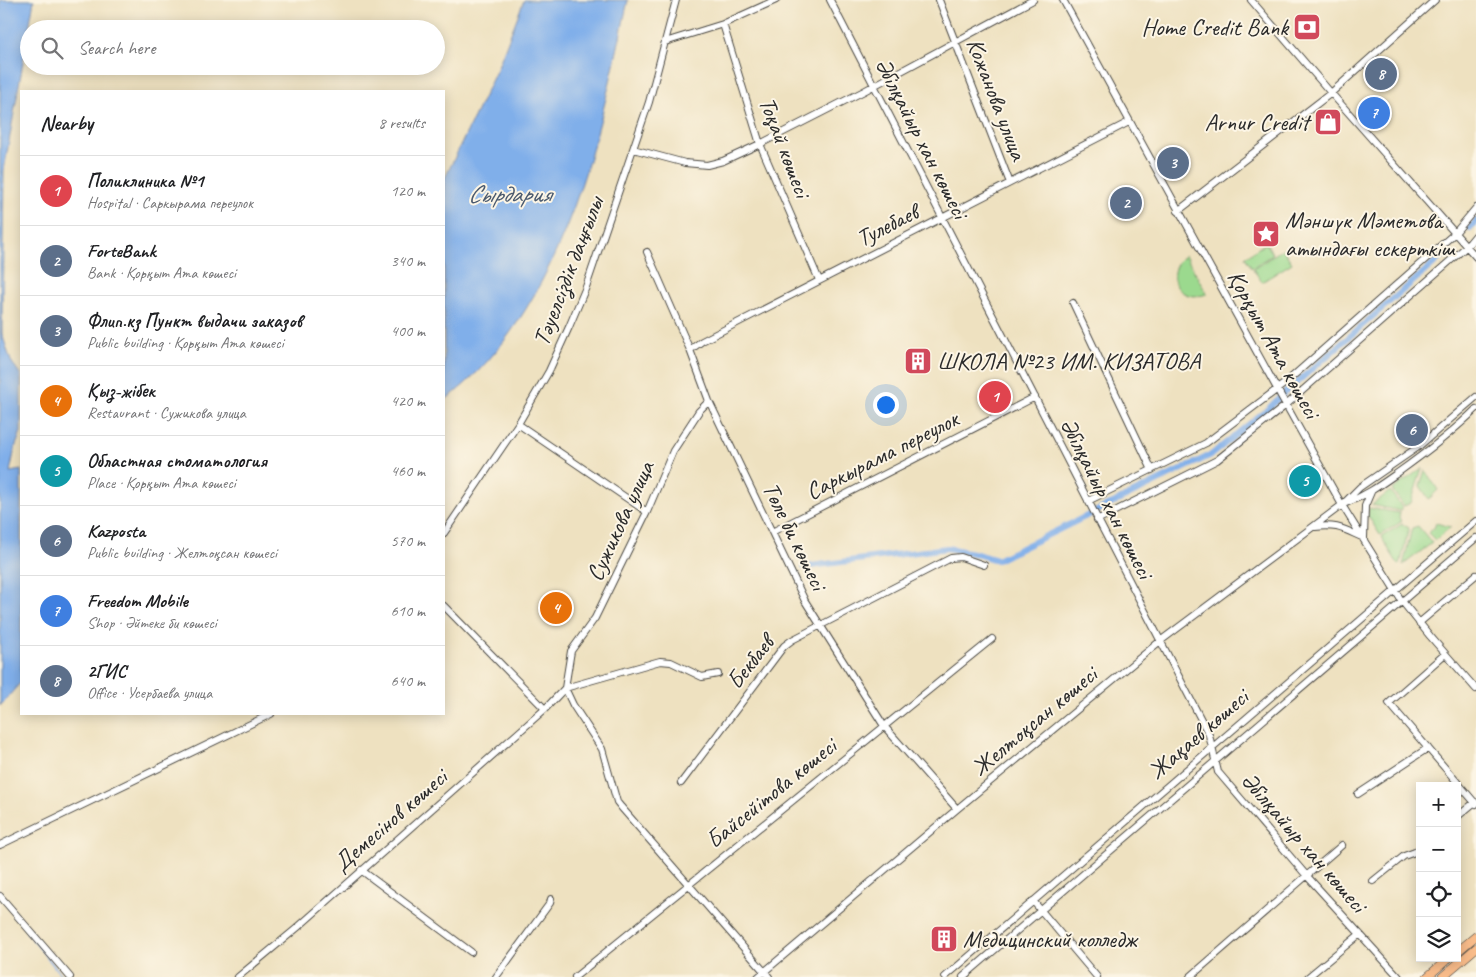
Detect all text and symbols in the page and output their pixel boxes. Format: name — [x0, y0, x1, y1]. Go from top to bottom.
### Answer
place label: Home Credit Bank — [1142, 12, 1290, 42]
bank icon: Home Credit Bank — [1292, 12, 1322, 42]
search box — [20, 20, 445, 75]
icon: search — [38, 34, 66, 62]
street label: Кожанова улица — [960, 34, 1035, 166]
text: Search here — [78, 36, 155, 60]
street label: Әбілқайыр хан көшесі — [869, 53, 977, 226]
pin: 8 — [1365, 55, 1397, 93]
street label: Тоқай көшесі — [752, 93, 819, 204]
pin: 7 — [1358, 94, 1390, 132]
place label: Arnur Credit — [1205, 107, 1312, 137]
shop icon: Arnur Credit — [1313, 107, 1343, 137]
text: Nearby — [40, 110, 93, 136]
text: 8 results — [378, 113, 425, 133]
pin: 3 — [1157, 144, 1189, 182]
text: Поликлиника №1 — [87, 169, 204, 193]
water label: Сырдария — [468, 178, 555, 210]
text: 1 — [52, 181, 60, 201]
text: 120 m — [391, 181, 425, 201]
pin: 2 — [1110, 184, 1142, 222]
street label: Тәуелсіздік даңғылы — [526, 190, 612, 350]
text: Hospital · Саркырама переулок — [87, 193, 253, 213]
street label: Тулебаев — [851, 195, 927, 253]
place label: Мәншүк Мәметова атындағы ескерткіш — [1285, 205, 1455, 263]
place icon: Мәншүк Мәметова атындағы ескерткіш — [1251, 219, 1281, 249]
text: ForteBank — [87, 239, 156, 263]
text: 2 — [52, 251, 60, 271]
text: 340 m — [391, 251, 425, 271]
text: Bank · Қорқыт Ата көшесі — [87, 263, 236, 283]
street label: Қорқыт Ата көшесі — [1221, 265, 1328, 426]
text: Флип.кз Пункт выдачи заказов — [87, 309, 302, 333]
text: 3 — [52, 321, 60, 341]
text: 400 m — [391, 321, 425, 341]
text: Public building · Қорқыт Ата көшесі — [87, 333, 284, 353]
building icon: ШКОЛА №23 ИМ. КИЗАТОВА — [903, 346, 933, 376]
place label: ШКОЛА №23 ИМ. КИЗАТОВА — [937, 346, 1201, 376]
pin: 1 — [979, 378, 1011, 416]
text: Қыз-жібек — [87, 379, 155, 403]
text: 4 — [52, 391, 60, 411]
text: 420 m — [391, 391, 425, 411]
your location — [873, 392, 899, 418]
text: Restaurant · Сужикова улица — [87, 403, 246, 423]
street label: Саркырама переулок — [801, 403, 965, 506]
pin: 6 — [1396, 411, 1428, 449]
street label: Әбілқайыр хан көшесі — [1054, 413, 1162, 586]
text: Областная стоматология — [87, 449, 267, 473]
street label: Сужикова улица — [579, 455, 661, 586]
text: 5 — [53, 461, 59, 481]
text: 460 m — [391, 461, 425, 481]
pin: 5 — [1289, 462, 1321, 500]
text: Place · Қорқыт Ата көшесі — [87, 473, 236, 493]
street label: Төле би көшесі — [756, 477, 835, 597]
text: Kazposta — [87, 519, 145, 543]
text: 6 — [52, 531, 60, 551]
text: 570 m — [391, 531, 425, 551]
text: Public building · Желтоқсан көшесі — [87, 543, 277, 563]
text: Freedom Mobile — [87, 589, 188, 613]
pin: 4 — [540, 589, 572, 627]
text: 7 — [52, 601, 60, 621]
text: 610 m — [391, 601, 425, 621]
text: Shop · Әйтеке би көшесі — [87, 613, 217, 633]
street label: Бекбаев — [720, 625, 783, 695]
street label: Желтоқсан көшесі — [965, 658, 1105, 782]
text: 2ГИС — [87, 659, 127, 683]
text: 8 — [52, 671, 60, 691]
text: 640 m — [391, 671, 425, 691]
street label: Жақаев көшесі — [1142, 681, 1256, 786]
text: Office · Усербаева улица — [87, 683, 212, 703]
street label: Байсейітова көшесі — [700, 730, 844, 855]
street label: Демесінов көшесі — [327, 761, 455, 878]
street label: Әбілқайыр хан көшесі — [1235, 766, 1375, 920]
map controls — [1416, 782, 1461, 962]
button: + — [1416, 782, 1461, 827]
button: − — [1416, 827, 1461, 872]
button: locate — [1416, 872, 1461, 917]
button: layers — [1416, 917, 1461, 962]
building icon: Медицинский колледж — [929, 924, 959, 954]
place label: Медицинский колледж — [963, 924, 1139, 954]

